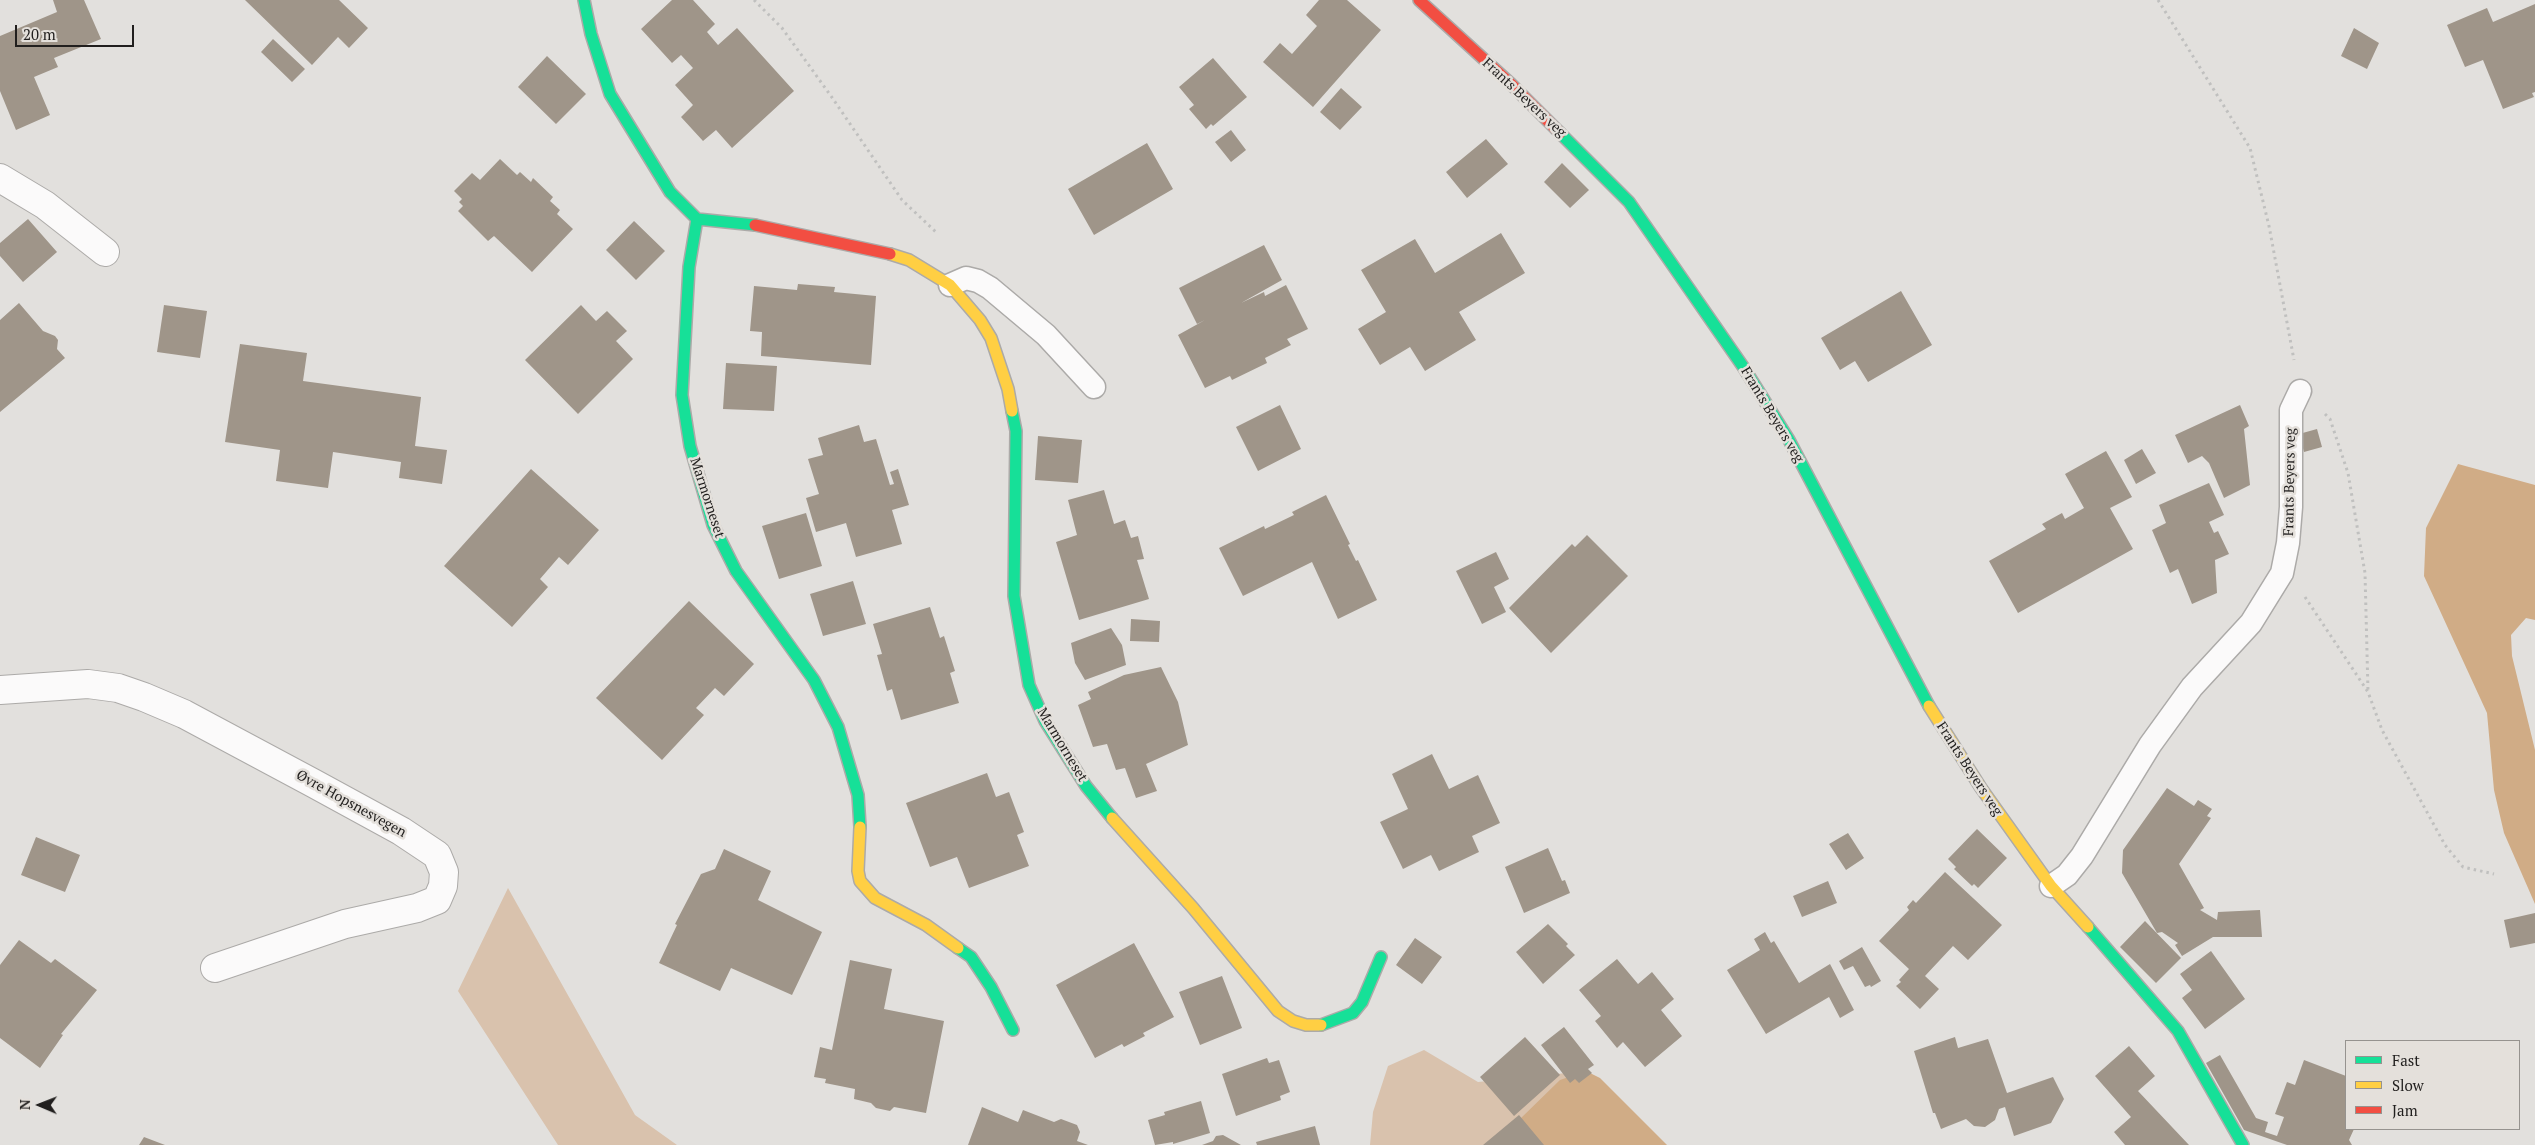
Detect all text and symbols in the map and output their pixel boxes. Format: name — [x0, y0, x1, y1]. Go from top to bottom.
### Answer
scale bar — [18, 15, 136, 47]
text: 20 m — [23, 24, 56, 44]
street label: Frants Beyers veg — [1479, 55, 1569, 141]
street label: Frants Beyers veg — [1737, 364, 1807, 466]
street label: Frants Beyers veg — [2281, 428, 2299, 536]
street label: Marmorneset — [686, 456, 728, 540]
street label: Marmorneset — [1033, 705, 1091, 785]
street label: Frants Beyers veg — [1932, 719, 2006, 819]
street label: Øvre Hopsnesvegen — [293, 767, 409, 841]
legend — [2345, 1040, 2520, 1130]
text: Fast — [2392, 1050, 2420, 1070]
text: Slow — [2392, 1075, 2424, 1095]
north arrow — [15, 1080, 65, 1130]
text: N — [15, 1099, 34, 1110]
text: Jam — [2392, 1100, 2418, 1120]

